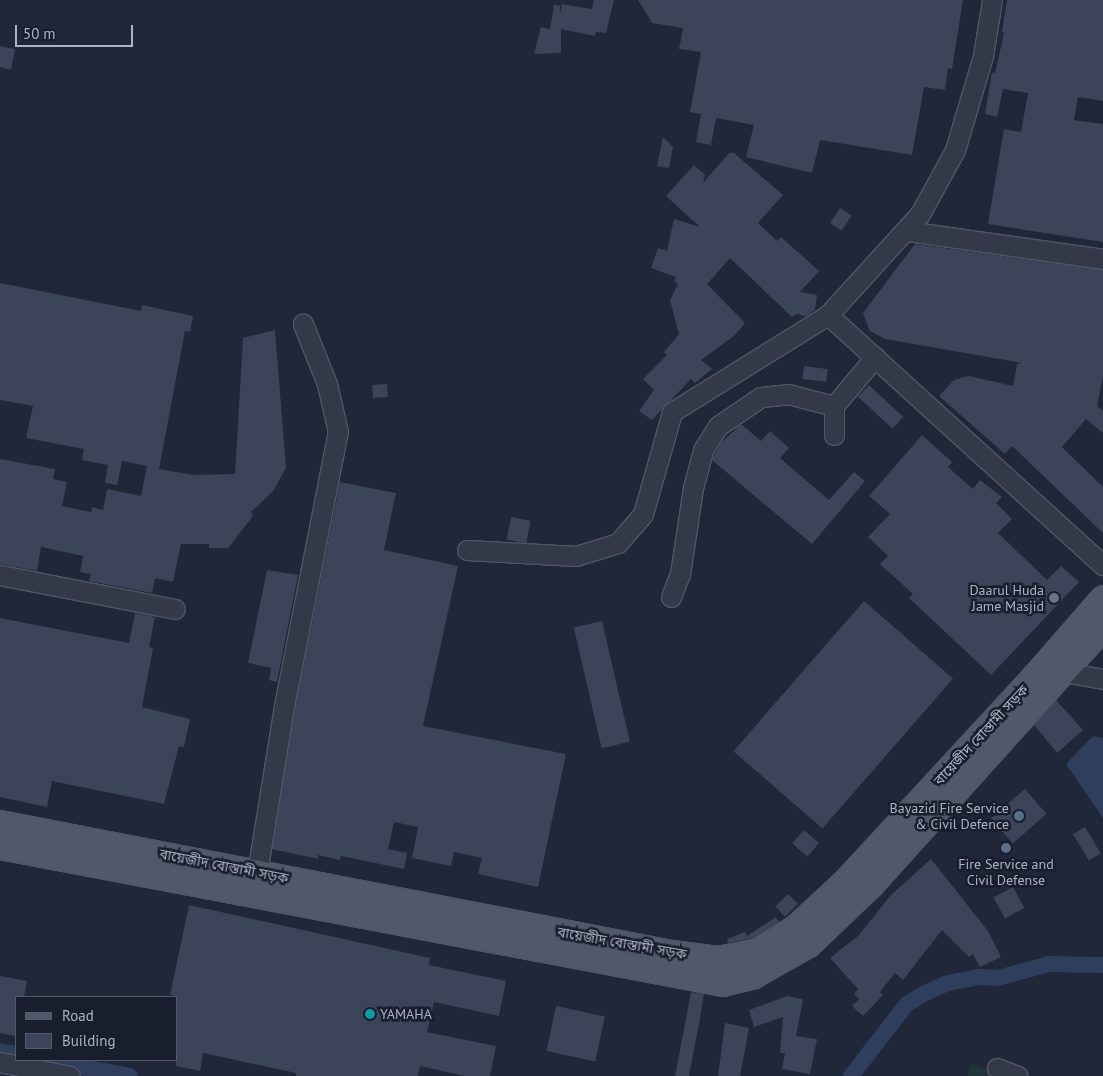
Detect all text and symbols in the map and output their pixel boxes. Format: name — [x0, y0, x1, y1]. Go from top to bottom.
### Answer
scale bar — [18, 15, 135, 47]
text: 50 m — [23, 24, 56, 43]
place label: Daarul Huda Jame Masjid — [969, 582, 1044, 614]
marker: Daarul Huda Jame Masjid — [1048, 592, 1060, 604]
street label: বায়েজীদ বোস্তামী সড়ক — [930, 681, 1032, 789]
place label: Bayazid Fire Service & Civil Defence — [890, 800, 1009, 832]
marker: Bayazid Fire Service & Civil Defence — [1013, 810, 1025, 822]
marker: Fire Service and Civil Defense — [1000, 842, 1012, 854]
street label: বায়েজীদ বোস্তামী সড়ক — [158, 845, 290, 887]
place label: Fire Service and Civil Defense — [958, 856, 1054, 889]
street label: বায়েজীদ বোস্তামী সড়ক — [556, 923, 688, 963]
legend — [15, 996, 178, 1061]
text: Road — [62, 1006, 94, 1025]
place label: YAMAHA — [380, 1006, 432, 1022]
marker: YAMAHA — [364, 1008, 376, 1020]
text: Building — [62, 1031, 116, 1050]

